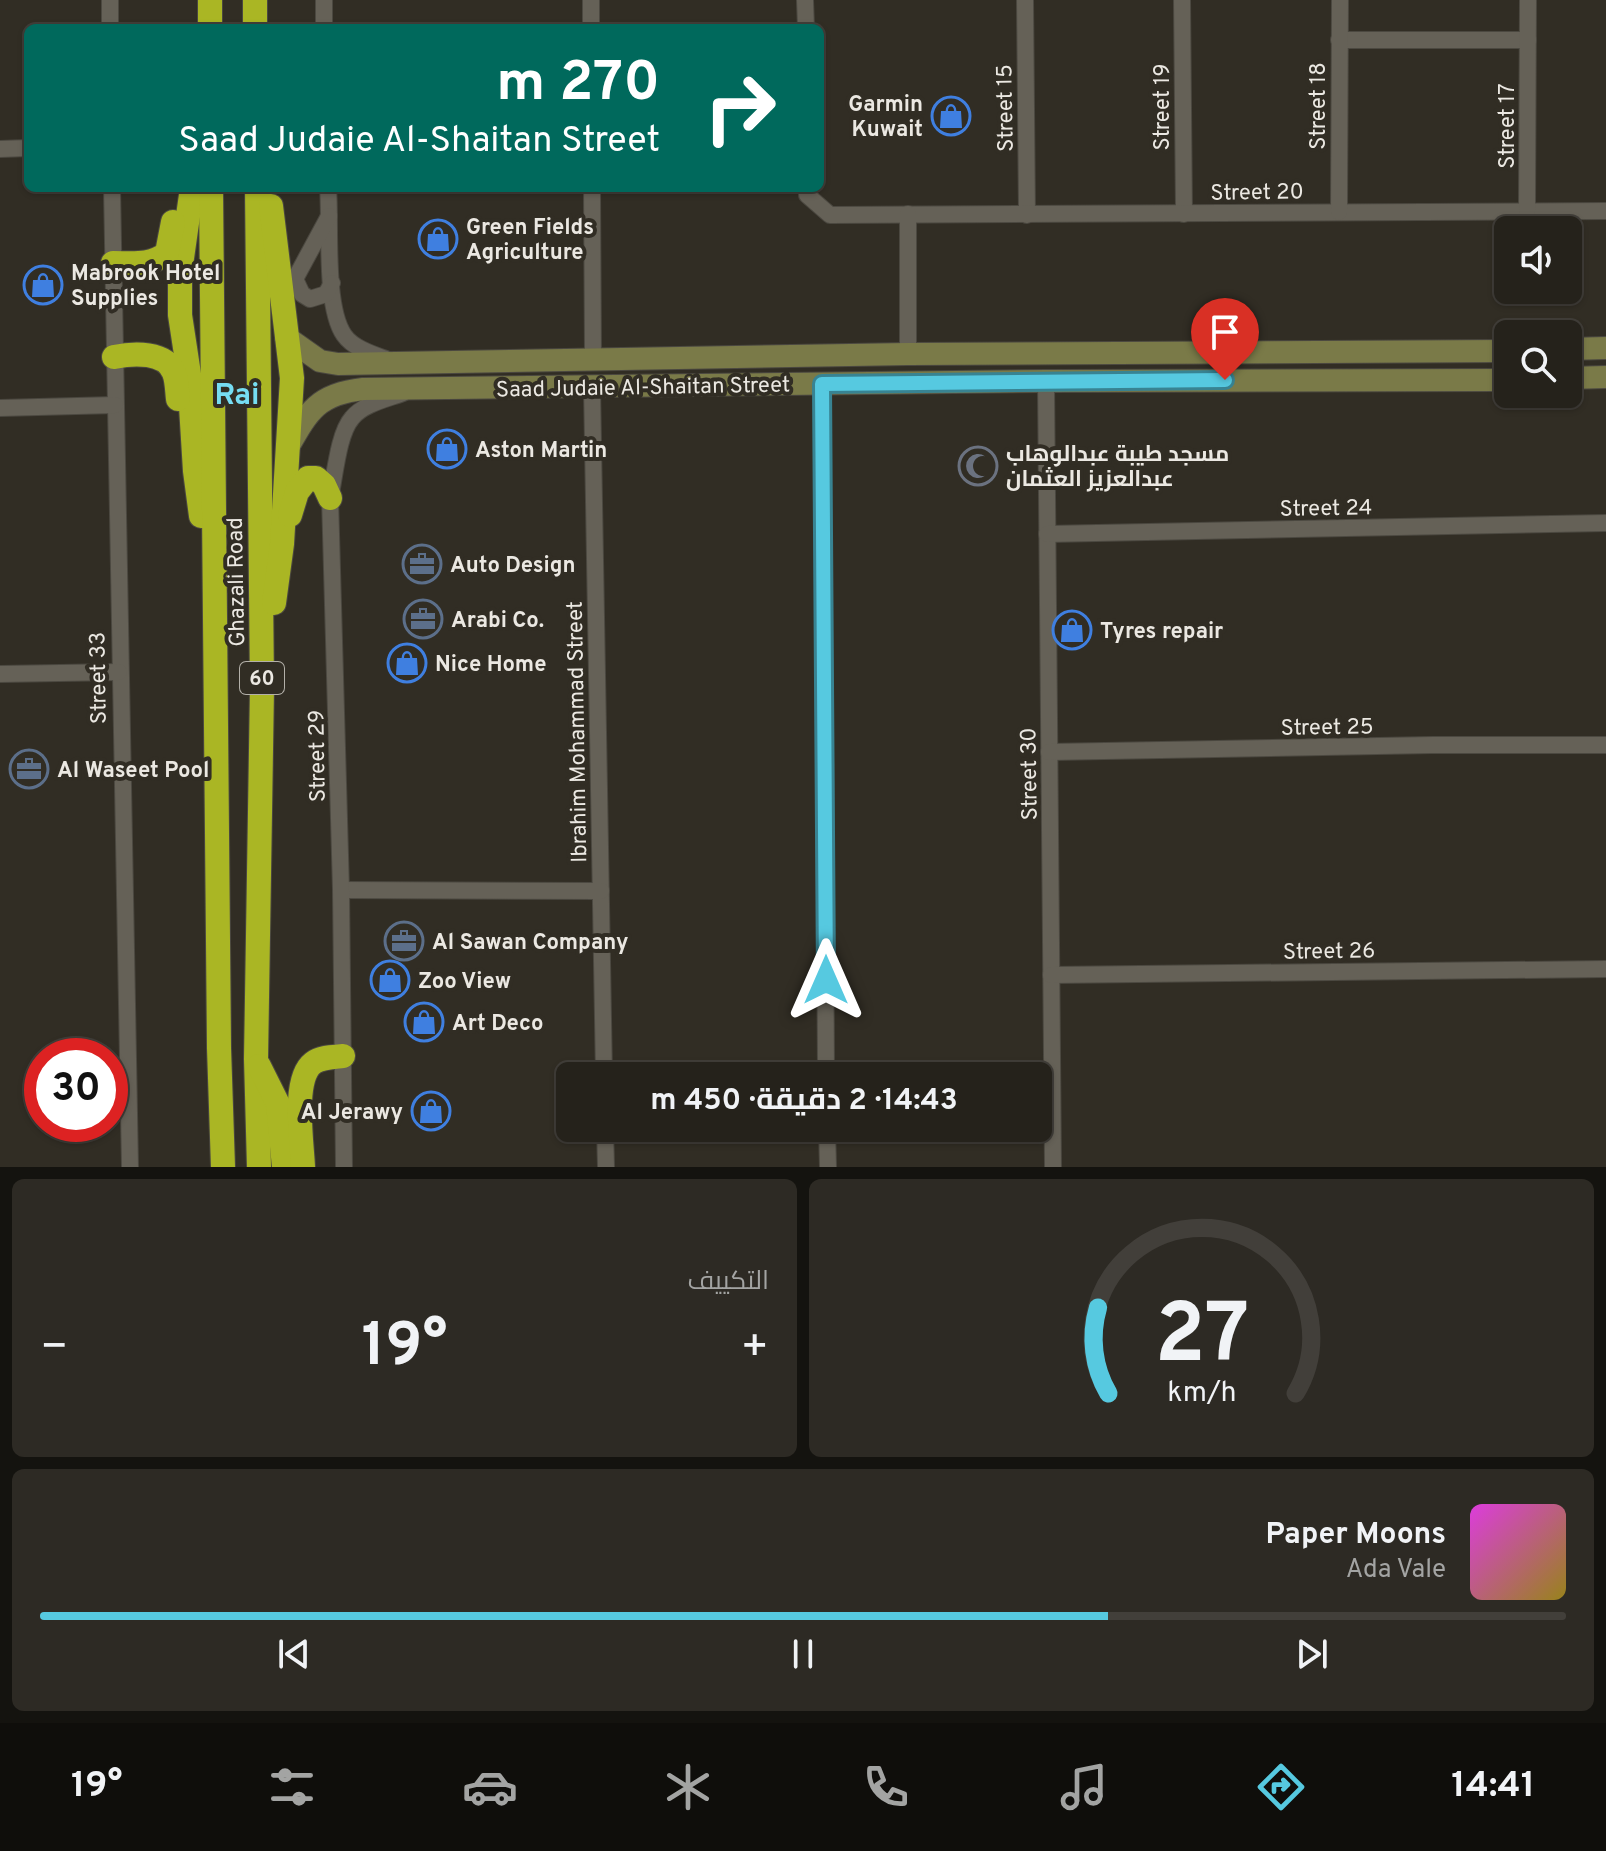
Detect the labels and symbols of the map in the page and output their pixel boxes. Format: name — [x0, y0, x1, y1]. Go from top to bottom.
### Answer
street label: Street 18 — [1306, 62, 1333, 150]
street label: Street 19 — [1150, 63, 1177, 151]
street label: Street 15 — [992, 64, 1021, 152]
street label: Street 17 — [1495, 83, 1522, 169]
place label: Garmin Kuwait — [848, 92, 923, 144]
shop icon: Garmin Kuwait — [930, 95, 972, 137]
street label: Street 20 — [1210, 179, 1304, 208]
place label: Green Fields Agriculture — [466, 215, 594, 267]
shop icon: Green Fields Agriculture — [417, 218, 459, 260]
place label: Mabrook Hotel Supplies — [71, 261, 220, 313]
shop icon: Mabrook Hotel Supplies — [22, 264, 64, 306]
pin — [1191, 298, 1259, 380]
street label: Saad Judaie Al-Shaitan Street — [496, 372, 790, 405]
district label: Rai — [214, 378, 260, 415]
shop icon: Aston Martin — [426, 428, 468, 470]
place label: Aston Martin — [475, 438, 607, 465]
place label: مسجد طيبة عبدالوهاب عبدالعزيز العثمان — [1006, 442, 1229, 494]
mosque icon: مسجد طيبة عبدالوهاب عبدالعزيز العثمان — [957, 445, 999, 487]
street label: Street 24 — [1279, 495, 1373, 524]
street label: Ghazali Road — [223, 517, 252, 647]
office icon: Auto Design — [401, 543, 443, 585]
place label: Auto Design — [450, 553, 576, 580]
office icon: Arabi Co. — [402, 598, 444, 640]
street label: Ibrahim Mohammad Street — [563, 601, 594, 863]
place label: Arabi Co. — [451, 608, 544, 635]
shop icon: Tyres repair — [1051, 609, 1093, 651]
place label: Tyres repair — [1100, 619, 1223, 646]
street label: Street 33 — [85, 632, 114, 724]
shop icon: Nice Home — [386, 642, 428, 684]
place label: Nice Home — [435, 652, 546, 679]
road number: 60 — [240, 662, 284, 694]
street label: Street 29 — [304, 710, 333, 802]
street label: Street 25 — [1280, 714, 1374, 743]
street label: Street 30 — [1016, 727, 1045, 821]
office icon: Al Waseet Pool — [8, 748, 50, 790]
place label: Al Waseet Pool — [57, 758, 209, 785]
office icon: Al Sawan Company — [383, 920, 425, 962]
place label: Al Sawan Company — [432, 930, 629, 957]
position arrow — [784, 938, 868, 1022]
street label: Street 26 — [1283, 938, 1375, 967]
shop icon: Zoo View — [369, 959, 411, 1001]
place label: Zoo View — [418, 969, 511, 996]
shop icon: Art Deco — [403, 1001, 445, 1043]
place label: Art Deco — [452, 1011, 543, 1038]
speed limit sign: 30 — [24, 1038, 128, 1142]
shop icon: Al Jerawy — [410, 1090, 452, 1132]
place label: Al Jerawy — [301, 1100, 403, 1127]

